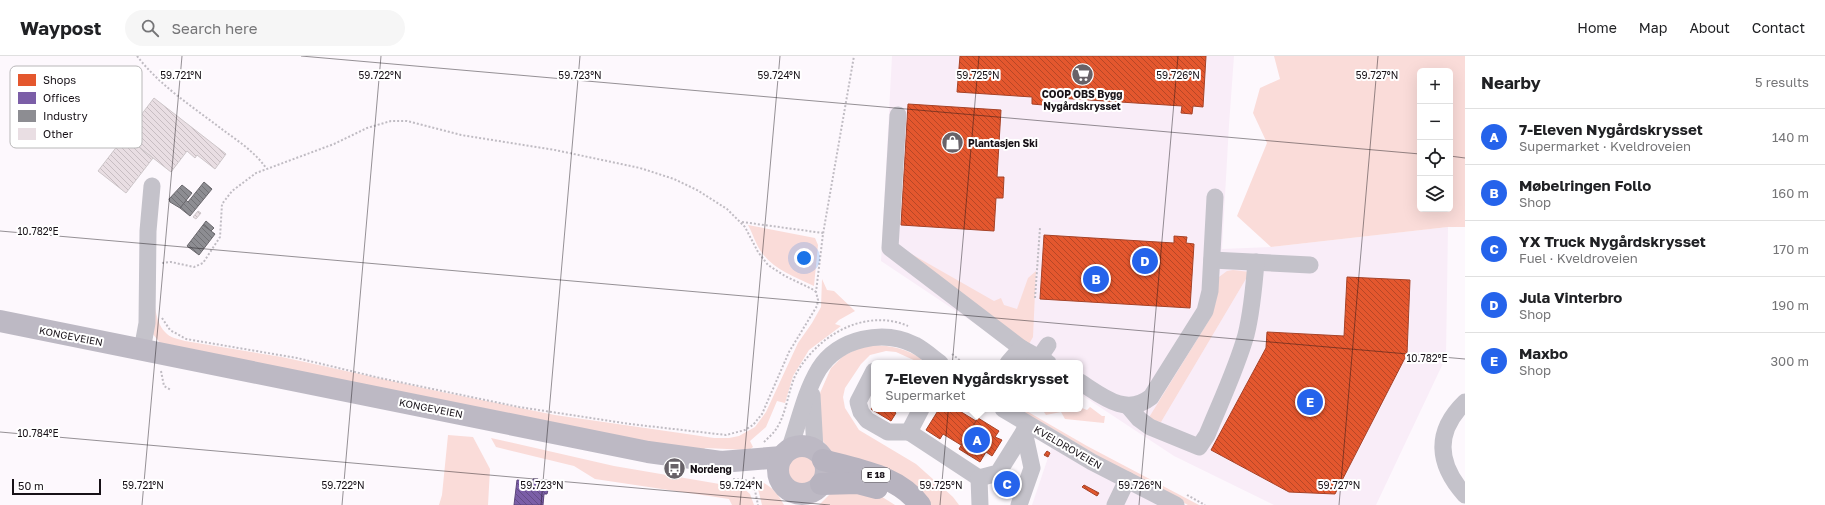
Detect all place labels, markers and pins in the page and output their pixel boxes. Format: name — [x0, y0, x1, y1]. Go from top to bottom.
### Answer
supermarket icon: COOP OBS Bygg Nygårdskrysset — [1069, 61, 1095, 87]
place label: COOP OBS Bygg Nygårdskrysset — [1042, 88, 1122, 112]
shop icon: Plantasjen Ski — [939, 130, 965, 156]
place label: Plantasjen Ski — [968, 137, 1038, 149]
pin: D — [1132, 246, 1158, 276]
pin: B — [1083, 264, 1109, 294]
pin: E — [1297, 387, 1323, 417]
pin: A — [964, 425, 990, 455]
bus stop icon: Nordeng — [661, 456, 687, 482]
place label: Nordeng — [690, 463, 732, 475]
pin: C — [994, 469, 1020, 499]

